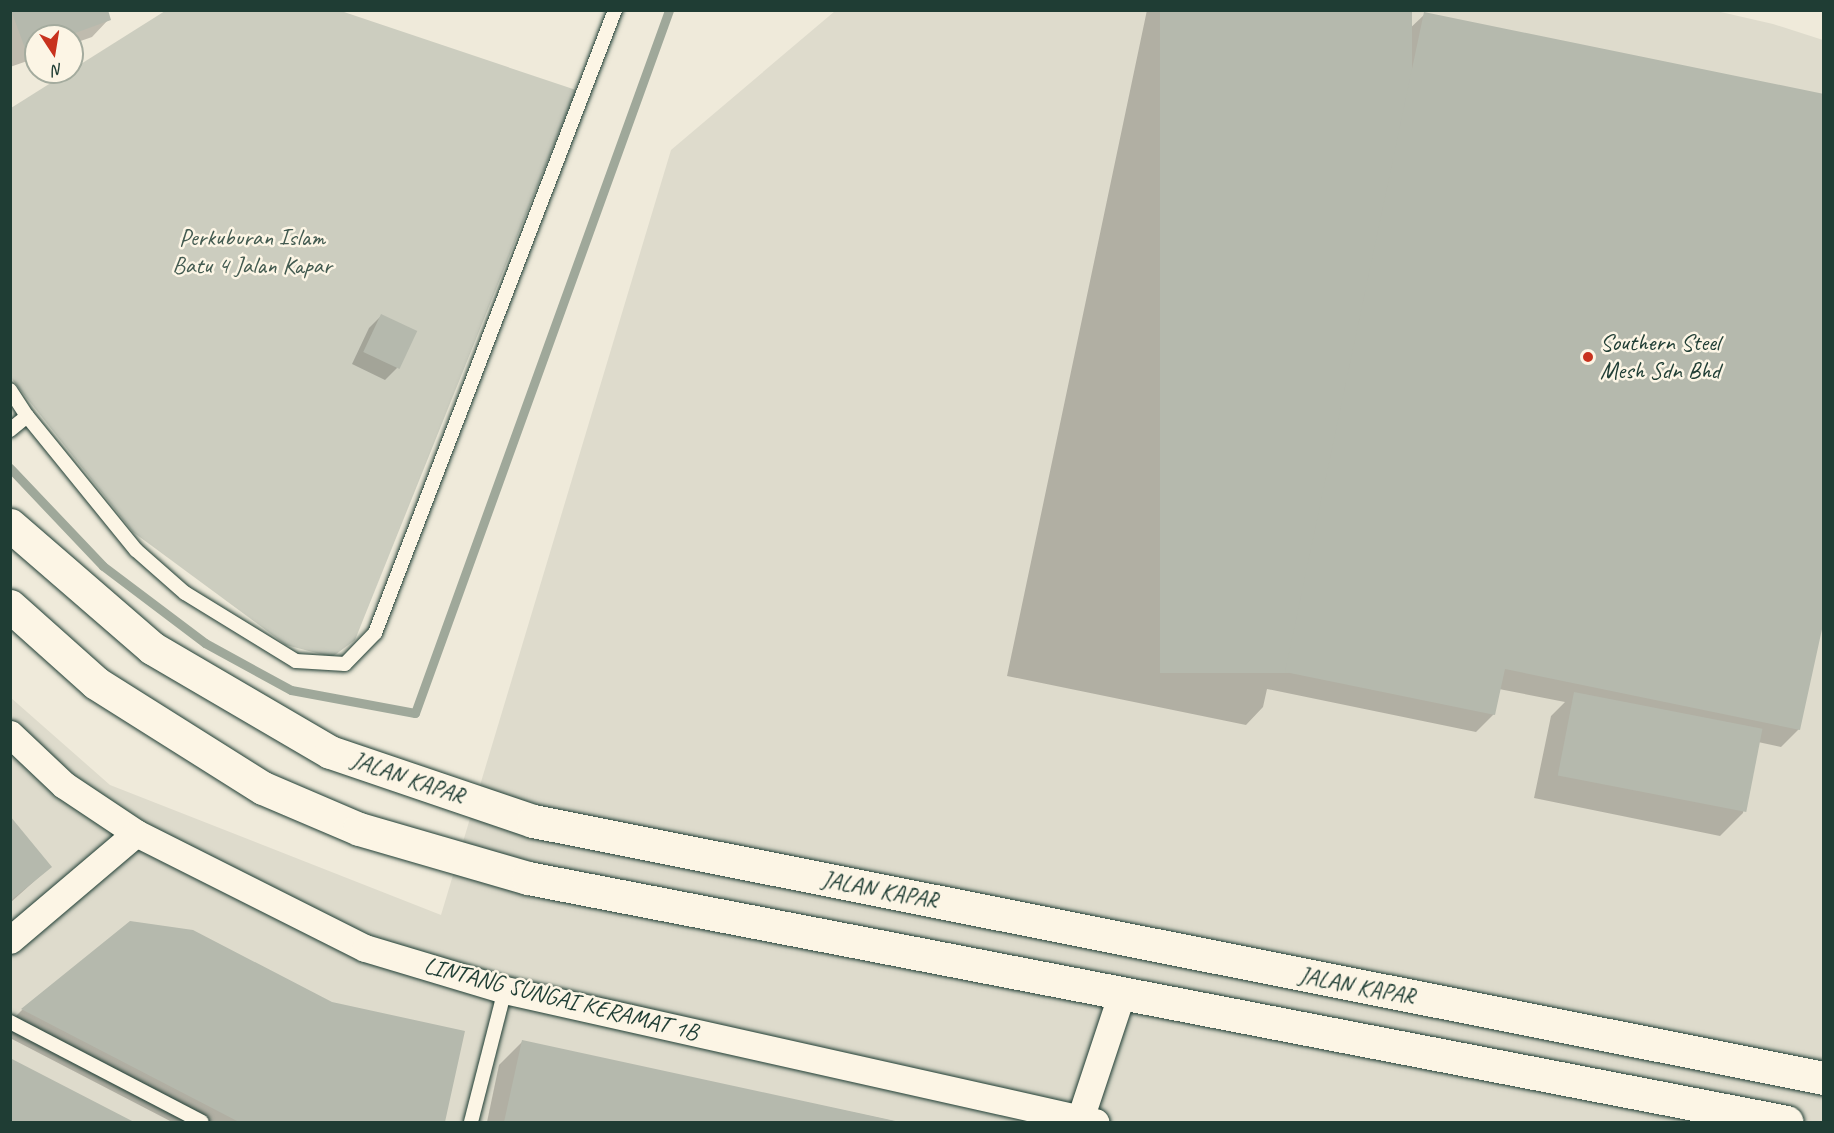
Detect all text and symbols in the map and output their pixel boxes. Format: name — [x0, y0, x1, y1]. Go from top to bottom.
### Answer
north arrow — [24, 24, 84, 84]
text: N — [50, 59, 64, 80]
park label: Perkuburan Islam Batu 4 Jalan Kapar — [173, 224, 331, 280]
place label: Southern Steel Mesh Sdn Bhd — [1600, 329, 1720, 385]
marker: Southern Steel Mesh Sdn Bhd — [1581, 350, 1595, 364]
street label: JALAN KAPAR — [347, 745, 469, 811]
street label: JALAN KAPAR — [819, 865, 941, 915]
street label: LINTANG SUNGAI KERAMAT 1B — [422, 951, 700, 1047]
street label: JALAN KAPAR — [1296, 961, 1418, 1011]

